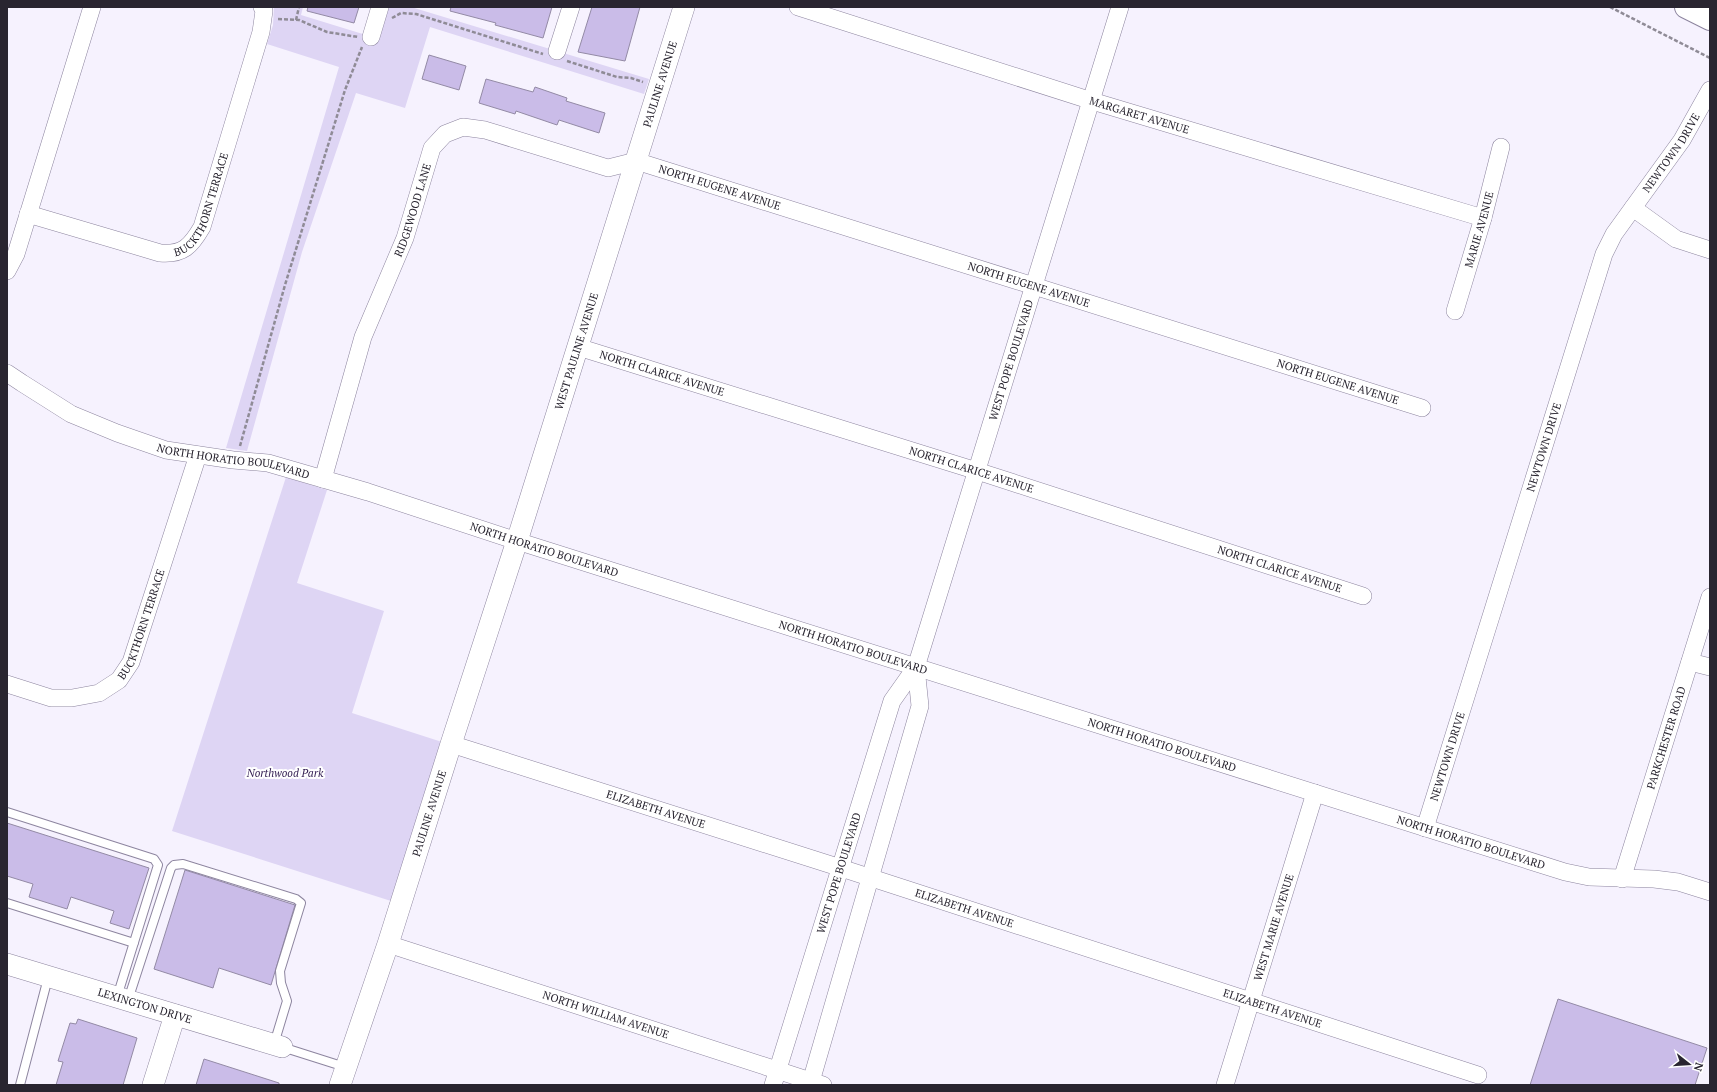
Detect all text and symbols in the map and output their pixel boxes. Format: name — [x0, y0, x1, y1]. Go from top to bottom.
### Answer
street label: PAULINE AVENUE — [640, 39, 680, 129]
street label: MARGARET AVENUE — [1088, 94, 1191, 137]
street label: NEWTOWN DRIVE — [1639, 111, 1703, 195]
street label: BUCKTHORN TERRACE — [172, 151, 231, 259]
street label: RIDGEWOOD LANE — [391, 162, 434, 259]
street label: NORTH EUGENE AVENUE — [657, 162, 782, 213]
street label: MARIE AVENUE — [1461, 190, 1497, 269]
street label: NORTH EUGENE AVENUE — [966, 259, 1092, 310]
street label: WEST PAULINE AVENUE — [552, 291, 601, 411]
street label: WEST POPE BOULEVARD — [986, 298, 1036, 422]
street label: NORTH CLARICE AVENUE — [598, 347, 726, 399]
street label: NORTH EUGENE AVENUE — [1275, 356, 1401, 407]
street label: NEWTOWN DRIVE — [1523, 401, 1564, 493]
street label: NORTH HORATIO BOULEVARD — [155, 440, 311, 482]
street label: NORTH CLARICE AVENUE — [907, 443, 1035, 496]
street label: NORTH HORATIO BOULEVARD — [468, 519, 620, 580]
street label: NORTH CLARICE AVENUE — [1216, 542, 1344, 596]
street label: BUCKTHORN TERRACE — [114, 567, 168, 682]
street label: NORTH HORATIO BOULEVARD — [777, 617, 929, 677]
street label: PARKCHESTER ROAD — [1643, 684, 1689, 791]
street label: NEWTOWN DRIVE — [1427, 710, 1468, 803]
street label: NORTH HORATIO BOULEVARD — [1086, 715, 1238, 775]
park label: Northwood Park — [246, 766, 324, 780]
street label: PAULINE AVENUE — [409, 768, 449, 858]
street label: ELIZABETH AVENUE — [605, 787, 707, 831]
street label: WEST POPE BOULEVARD — [813, 811, 864, 935]
street label: NORTH HORATIO BOULEVARD — [1395, 812, 1547, 872]
street label: WEST MARIE AVENUE — [1251, 872, 1297, 982]
street label: ELIZABETH AVENUE — [913, 886, 1016, 931]
street label: LEXINGTON DRIVE — [96, 985, 194, 1026]
street label: ELIZABETH AVENUE — [1221, 986, 1324, 1031]
street label: NORTH WILLIAM AVENUE — [541, 988, 671, 1042]
north arrow — [1669, 1044, 1709, 1084]
text: N — [1690, 1061, 1706, 1074]

